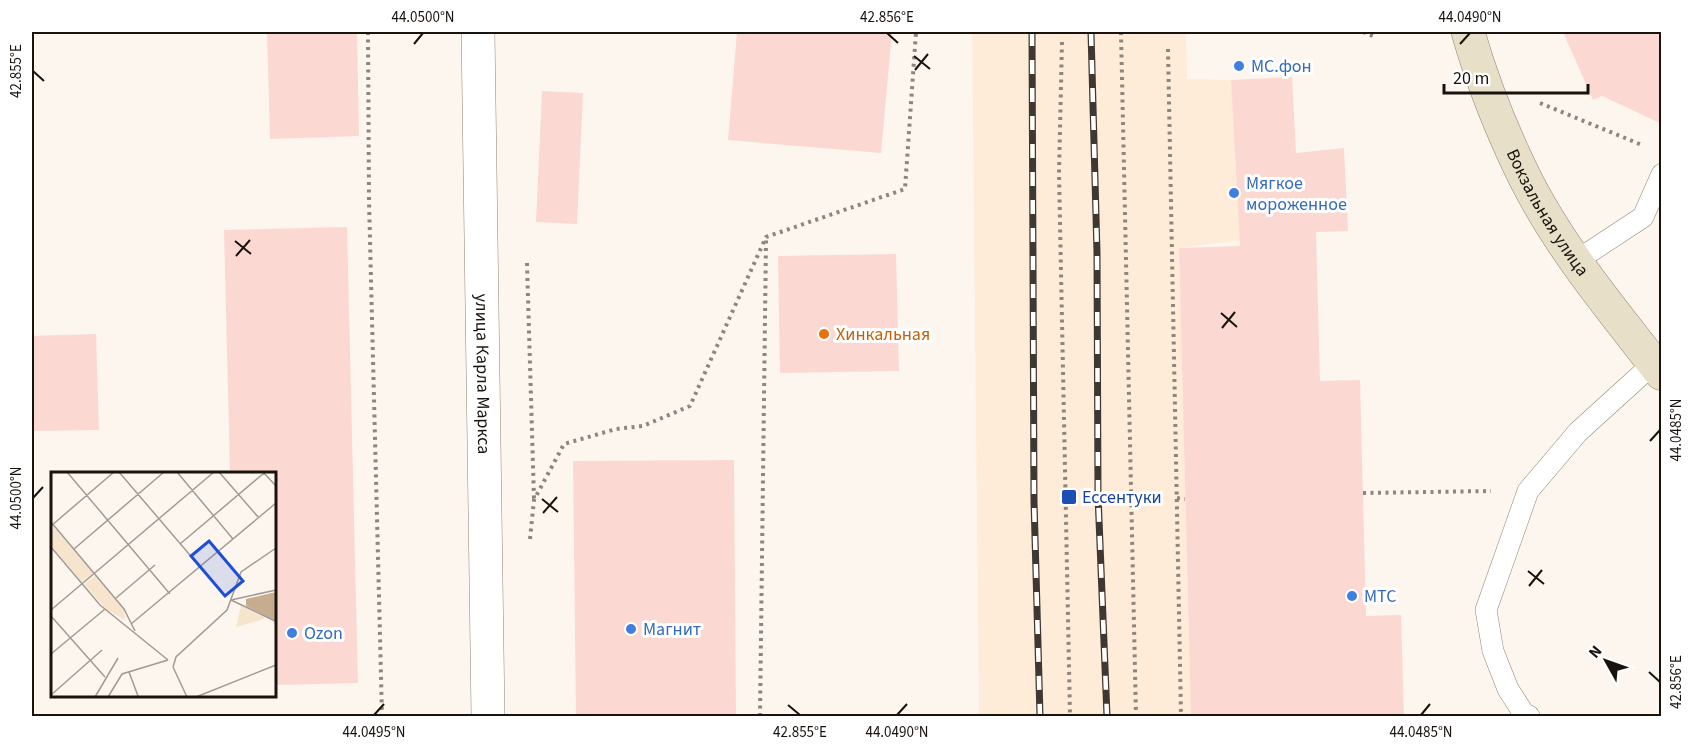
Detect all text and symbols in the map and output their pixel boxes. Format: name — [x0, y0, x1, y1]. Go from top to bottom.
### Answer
text: 44.0500°N — [391, 7, 455, 28]
text: 42.856°E — [860, 7, 914, 28]
text: 44.0490°N — [1438, 7, 1502, 28]
text: 42.855°E — [6, 44, 27, 98]
place label: МС.фон — [1251, 54, 1312, 79]
scale bar — [1444, 57, 1588, 95]
marker: МС.фон — [1232, 59, 1246, 73]
text: 20 m — [1453, 66, 1489, 91]
street label: Вокзальная улица — [1500, 145, 1595, 282]
place label: Мягкое мороженное — [1246, 171, 1347, 217]
marker: Мягкое мороженное — [1227, 186, 1241, 200]
street label: улица Карла Маркса — [469, 294, 496, 454]
place label: Хинкальная — [836, 322, 930, 347]
marker: Хинкальная — [817, 327, 831, 341]
text: 44.0485°N — [1666, 398, 1687, 462]
text: 44.0500°N — [6, 466, 27, 530]
inset map — [51, 472, 276, 697]
place label: Ессентуки — [1082, 485, 1162, 510]
marker: Ессентуки — [1060, 488, 1078, 506]
place label: МТС — [1364, 584, 1397, 609]
marker: МТС — [1345, 589, 1359, 603]
place label: Магнит — [643, 617, 701, 642]
place label: Ozon — [304, 621, 343, 646]
marker: Магнит — [624, 622, 638, 636]
marker: Ozon — [285, 626, 299, 640]
north arrow — [1576, 631, 1636, 691]
text: N — [1583, 641, 1607, 663]
text: 42.856°E — [1666, 655, 1687, 709]
text: 44.0495°N — [342, 722, 406, 743]
text: 42.855°E — [773, 722, 827, 743]
text: 44.0490°N — [865, 722, 929, 743]
text: 44.0485°N — [1389, 722, 1453, 743]

